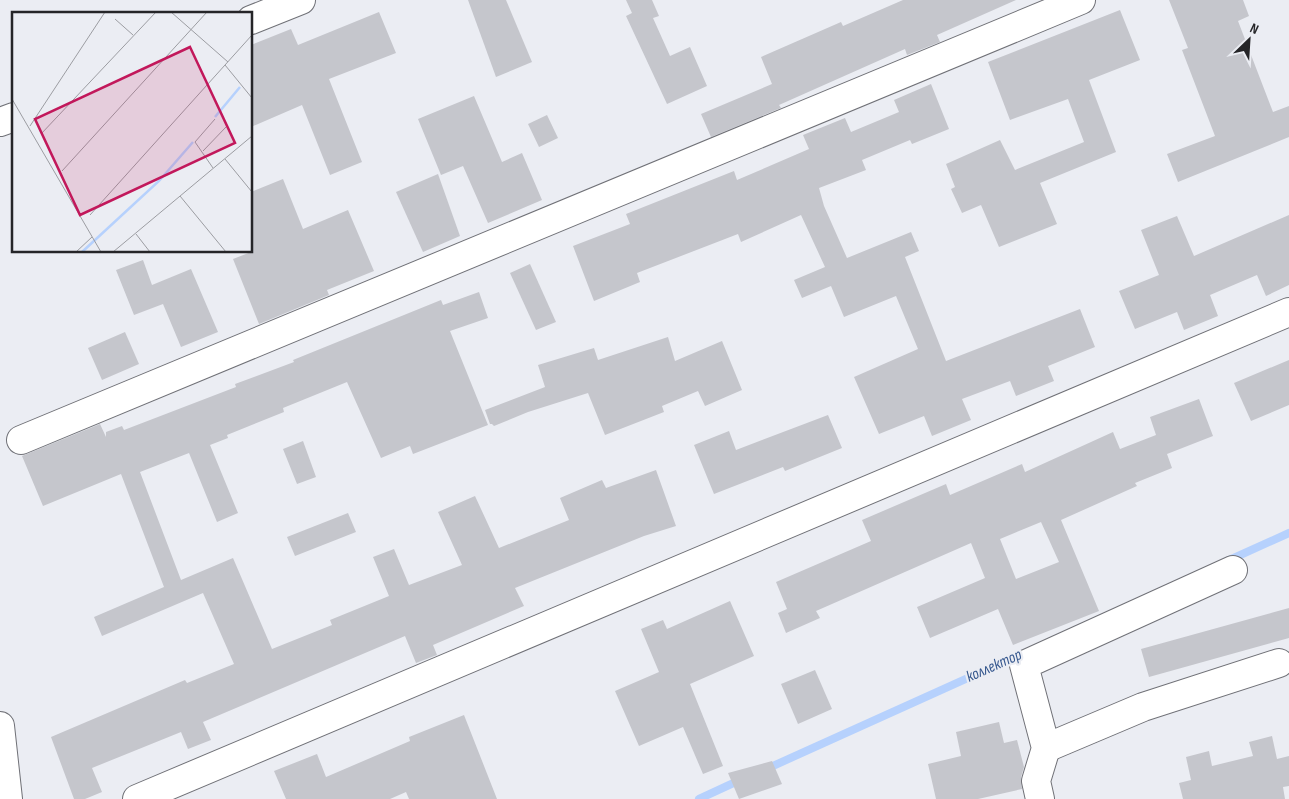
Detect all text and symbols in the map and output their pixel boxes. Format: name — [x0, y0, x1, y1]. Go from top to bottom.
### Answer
inset map — [12, 12, 252, 252]
north arrow — [1224, 15, 1274, 65]
text: N — [1247, 19, 1261, 38]
water label: коллектор — [963, 645, 1025, 687]

